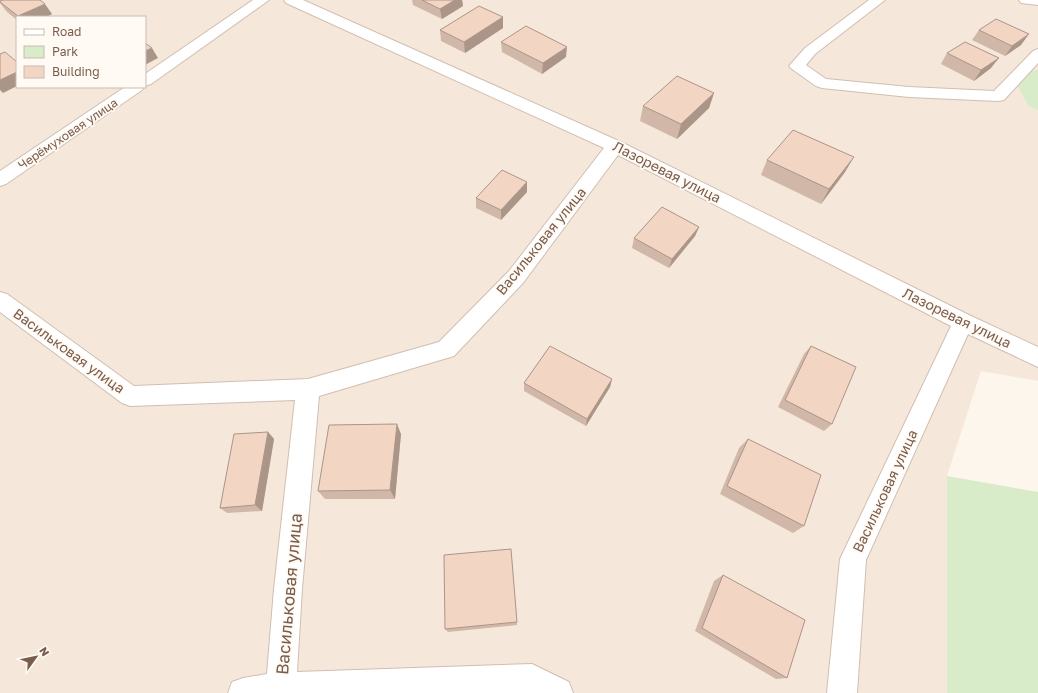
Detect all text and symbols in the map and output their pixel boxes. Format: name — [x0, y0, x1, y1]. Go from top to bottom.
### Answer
legend — [16, 16, 146, 88]
text: Road — [52, 24, 81, 39]
text: Park — [52, 44, 78, 59]
text: Building — [52, 64, 100, 79]
street label: Черёмуховая улица — [15, 95, 120, 173]
street label: Лазоревая улица — [610, 137, 724, 206]
street label: Васильковая улица — [492, 183, 589, 298]
street label: Лазоревая улица — [900, 284, 1014, 351]
street label: Васильковая улица — [10, 304, 128, 397]
street label: Васильковая улица — [849, 427, 920, 555]
street label: Васильковая улица — [271, 512, 306, 676]
north arrow — [16, 637, 56, 677]
text: N — [37, 644, 53, 658]

